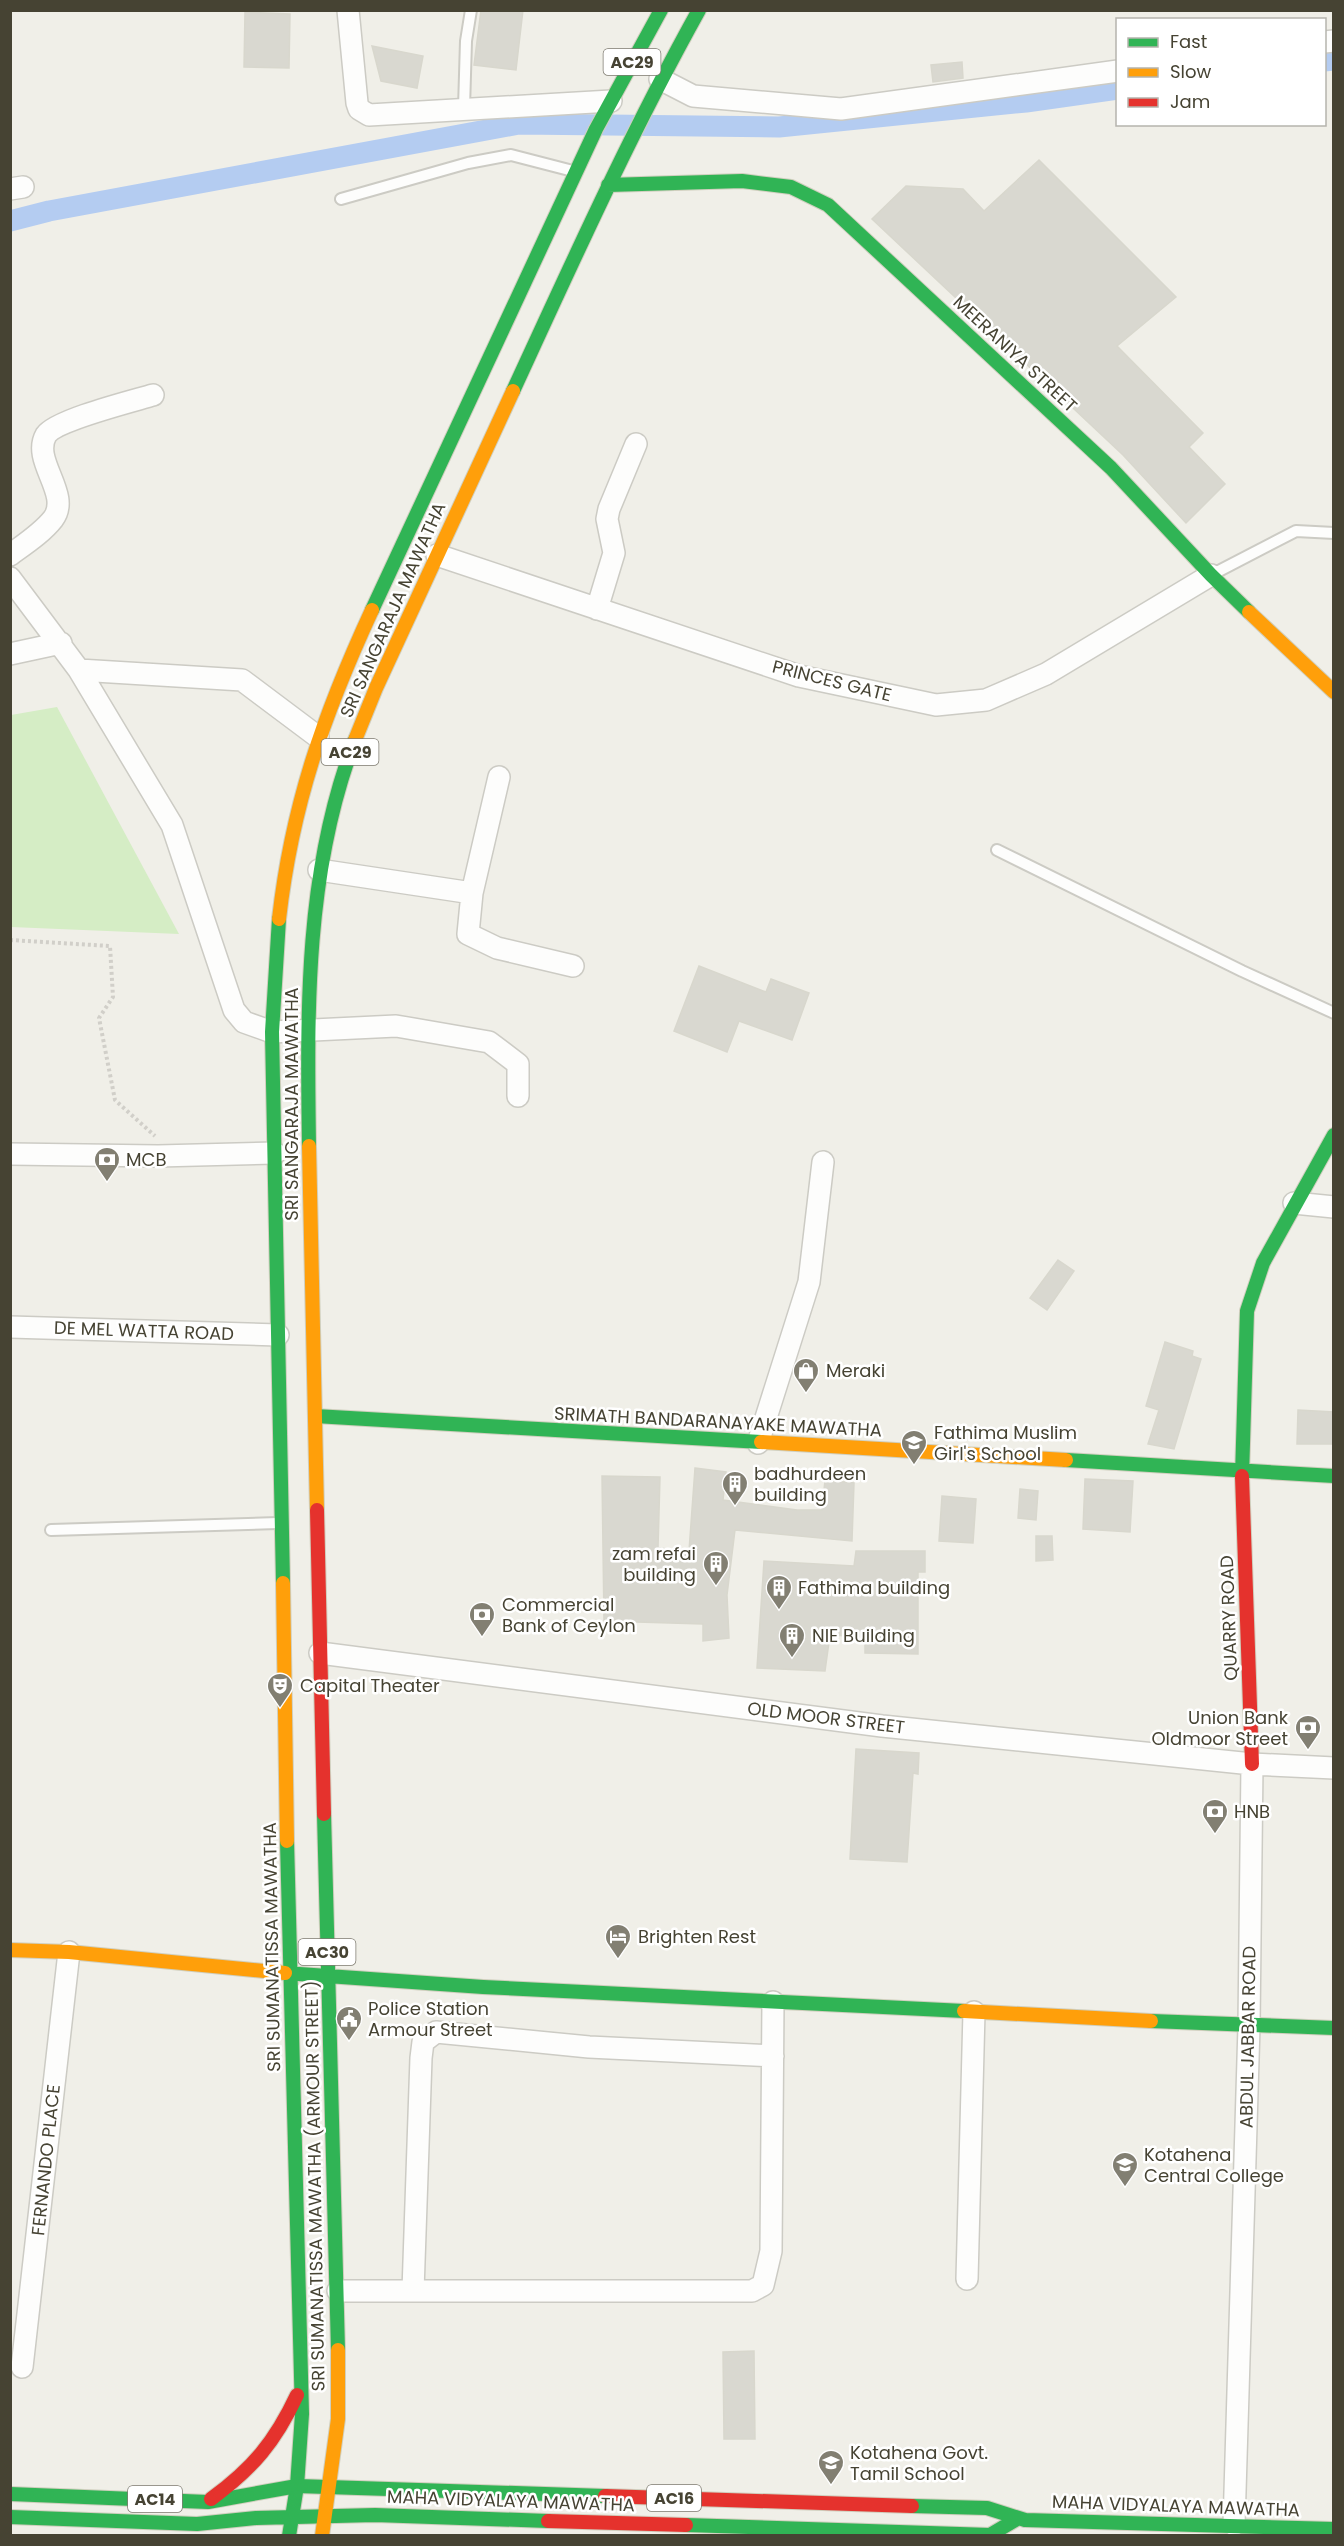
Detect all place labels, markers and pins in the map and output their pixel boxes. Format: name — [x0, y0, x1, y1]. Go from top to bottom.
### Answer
bank icon: MCB — [92, 1145, 122, 1183]
place label: MCB — [126, 1147, 166, 1172]
shop icon: Meraki — [791, 1356, 821, 1394]
place label: Meraki — [826, 1358, 885, 1383]
place label: Fathima Muslim Girl's School — [934, 1420, 1077, 1466]
school or university icon: Fathima Muslim Girl's School — [899, 1428, 929, 1466]
place label: badhurdeen building — [754, 1461, 866, 1507]
building icon: badhurdeen building — [720, 1469, 750, 1507]
place label: zam refai building — [612, 1541, 696, 1587]
building icon: zam refai building — [701, 1549, 731, 1587]
building icon: Fathima building — [764, 1573, 794, 1611]
place label: Fathima building — [798, 1575, 950, 1600]
place label: Commercial Bank of Ceylon — [502, 1592, 636, 1638]
bank icon: Commercial Bank of Ceylon — [467, 1600, 497, 1638]
building icon: NIE Building — [777, 1621, 807, 1659]
place label: NIE Building — [812, 1623, 915, 1648]
theatre icon: Capital Theater — [265, 1671, 295, 1709]
place label: Capital Theater — [300, 1673, 440, 1698]
place label: Union Bank Oldmoor Street — [1151, 1705, 1289, 1751]
bank icon: Union Bank Oldmoor Street — [1293, 1713, 1323, 1751]
bank icon: HNB — [1200, 1797, 1230, 1835]
place label: HNB — [1234, 1799, 1270, 1824]
hotel icon: Brighten Rest — [603, 1922, 633, 1960]
place label: Brighten Rest — [638, 1924, 756, 1949]
place label: Police Station Armour Street — [368, 1996, 493, 2042]
public building icon: Police Station Armour Street — [334, 2004, 364, 2042]
place label: Kotahena Central College — [1144, 2142, 1284, 2188]
school or university icon: Kotahena Central College — [1110, 2150, 1140, 2188]
place label: Kotahena Govt. Tamil School — [850, 2440, 988, 2486]
school or university icon: Kotahena Govt. Tamil School — [816, 2448, 846, 2486]

